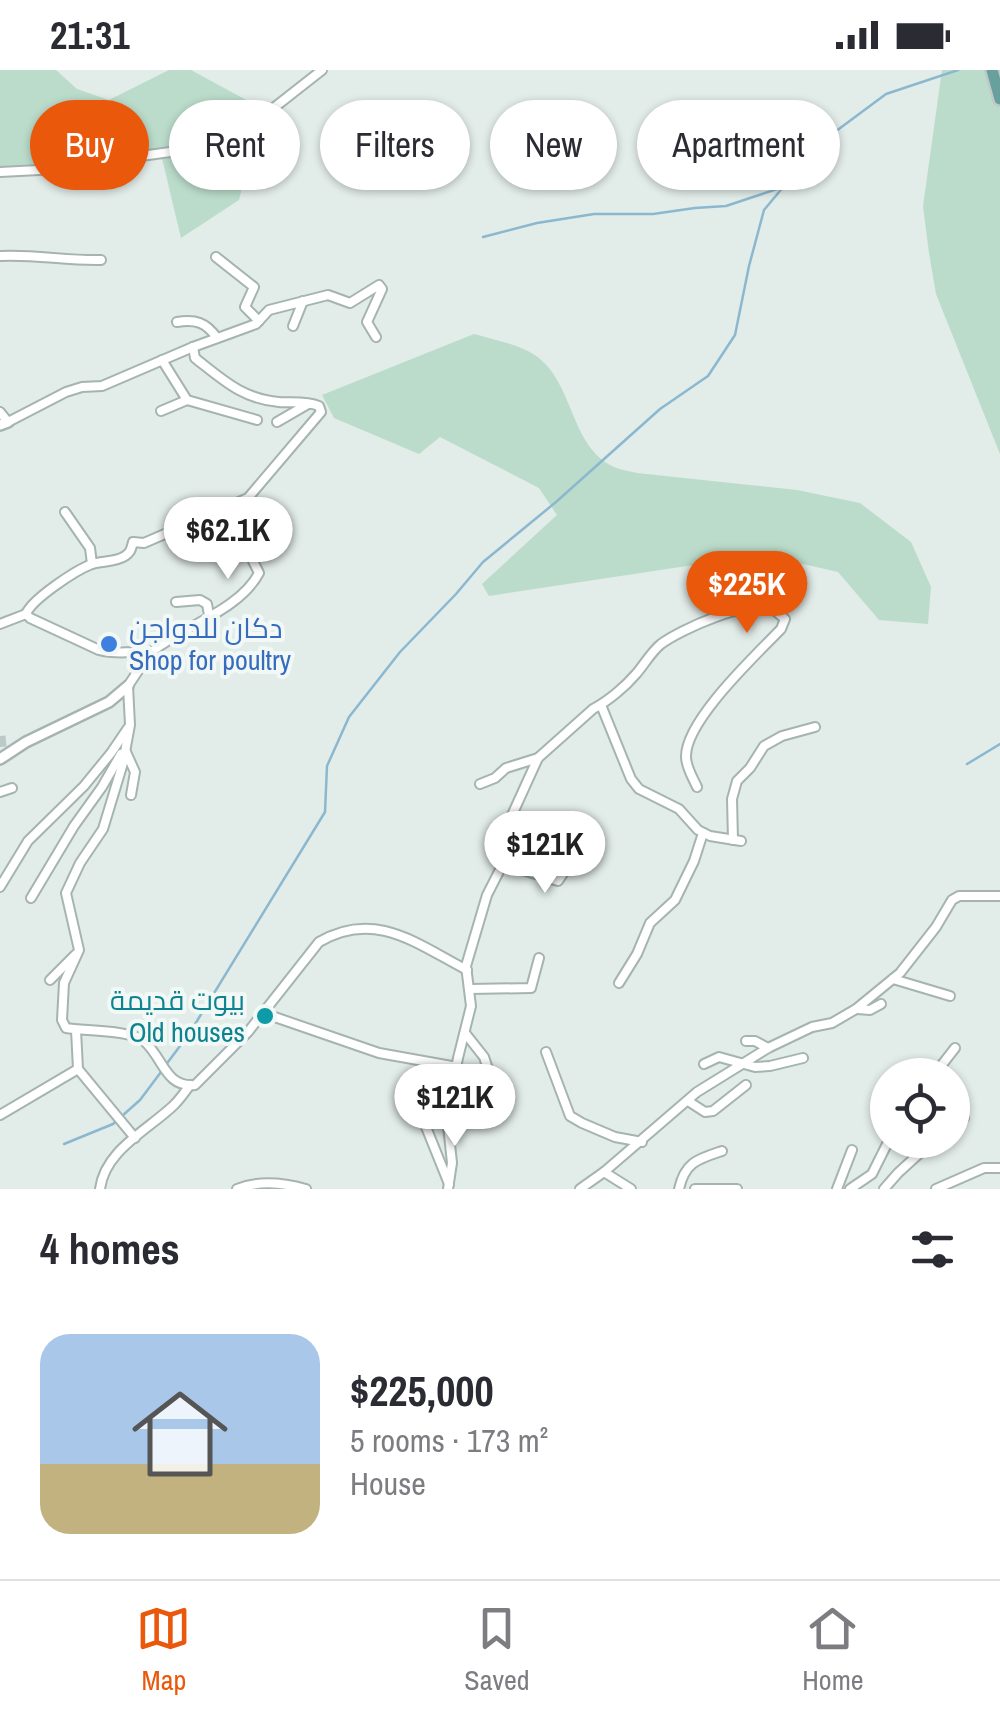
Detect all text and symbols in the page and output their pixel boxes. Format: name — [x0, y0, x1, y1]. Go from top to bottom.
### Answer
text: 21:31 — [50, 10, 130, 61]
chip: Buy — [30, 100, 149, 190]
chip: Rent — [169, 100, 300, 190]
chip: Filters — [320, 100, 470, 190]
chip: New — [490, 100, 617, 190]
chip: Apartment — [637, 100, 840, 190]
pin: $62.1K — [147, 497, 309, 582]
text: $62.1K — [186, 508, 270, 551]
pin: $225K — [677, 551, 817, 636]
text: $225K — [708, 562, 786, 605]
place label: دكان للدواجن Shop for poultry — [129, 609, 292, 679]
marker: دكان للدواجن Shop for poultry — [98, 633, 120, 655]
pin: $121K — [475, 811, 615, 896]
text: $121K — [506, 822, 584, 865]
place label: بيوت قديمة Old houses — [110, 981, 245, 1051]
marker: بيوت قديمة Old houses — [254, 1005, 276, 1027]
map controls — [870, 1058, 970, 1158]
button: locate — [870, 1058, 970, 1158]
pin: $121K — [385, 1064, 525, 1149]
text: $121K — [416, 1075, 494, 1118]
text: 4 homes — [40, 1221, 180, 1277]
icon: filters — [905, 1222, 960, 1277]
text: $225,000 — [350, 1363, 494, 1419]
icon: home — [120, 1374, 240, 1494]
text: 5 rooms · 173 m² — [350, 1419, 548, 1462]
text: House — [350, 1462, 426, 1505]
tab: Map — [136, 1601, 191, 1699]
tab: Saved — [464, 1601, 529, 1699]
tab: Home — [802, 1601, 864, 1699]

